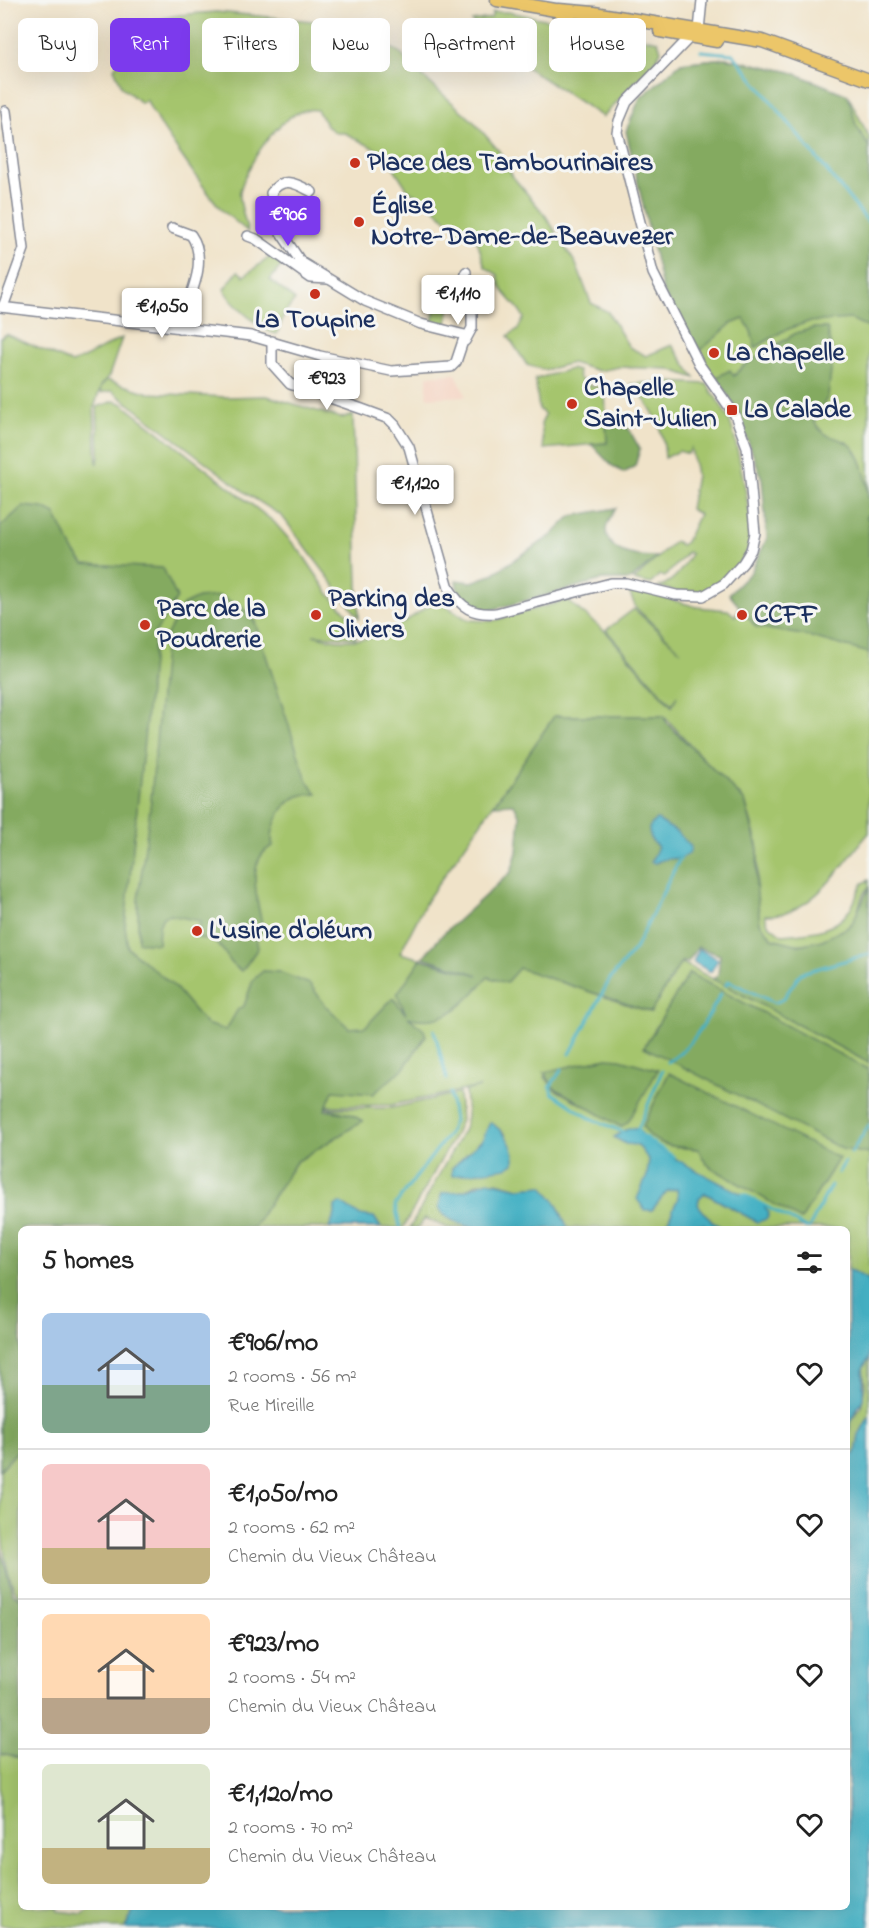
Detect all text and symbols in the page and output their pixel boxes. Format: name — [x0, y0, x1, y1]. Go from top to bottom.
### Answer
chip: Buy — [18, 18, 98, 72]
chip: Rent — [110, 18, 190, 72]
chip: Filters — [202, 18, 299, 72]
chip: New — [311, 18, 390, 72]
chip: Apartment — [402, 18, 537, 72]
chip: House — [549, 18, 646, 72]
place label: Place des Tambourinaires — [367, 144, 654, 183]
marker: Place des Tambourinaires — [348, 156, 362, 170]
place label: Église Notre-Dame-de-Beauvezer — [371, 187, 674, 257]
pin: €906 — [252, 196, 324, 247]
text: €906 — [269, 201, 307, 230]
marker: Église Notre-Dame-de-Beauvezer — [352, 215, 366, 229]
pin: €1,110 — [409, 275, 507, 326]
text: €1,110 — [435, 280, 481, 309]
marker: La Toupine — [308, 287, 322, 301]
pin: €1,050 — [113, 288, 211, 339]
text: €1,050 — [136, 293, 188, 322]
place label: La Toupine — [255, 301, 376, 340]
place label: La chapelle — [726, 334, 846, 373]
marker: La chapelle — [707, 346, 721, 360]
pin: €923 — [291, 360, 363, 411]
text: €923 — [308, 365, 346, 394]
place label: Chapelle Saint-Julien — [584, 369, 717, 439]
place label: La Calade — [744, 391, 852, 430]
marker: Chapelle Saint-Julien — [565, 397, 579, 411]
marker: La Calade — [725, 403, 739, 417]
pin: €1,120 — [366, 465, 464, 516]
text: €1,120 — [391, 470, 439, 499]
place label: Parking des Oliviers — [328, 580, 455, 650]
place label: Parc de la Poudrerie — [157, 590, 266, 660]
place label: CCFF — [754, 596, 818, 635]
marker: Parking des Oliviers — [309, 608, 323, 622]
marker: CCFF — [735, 608, 749, 622]
marker: Parc de la Poudrerie — [138, 618, 152, 632]
place label: L'usine d'oléum — [209, 912, 372, 951]
marker: L'usine d'oléum — [190, 924, 204, 938]
text: 5 homes — [42, 1243, 134, 1281]
icon: filters — [793, 1246, 826, 1279]
text: €906/mo — [228, 1325, 318, 1363]
icon: home — [90, 1337, 162, 1409]
icon: heart — [793, 1357, 826, 1390]
text: 2 rooms · 56 m² — [228, 1363, 357, 1392]
text: Rue Mireille — [228, 1392, 315, 1421]
text: €1,050/mo — [228, 1476, 338, 1514]
icon: home — [90, 1488, 162, 1560]
icon: heart — [793, 1508, 826, 1541]
text: 2 rooms · 62 m² — [228, 1514, 355, 1543]
text: Chemin du Vieux Château — [228, 1543, 436, 1572]
text: €923/mo — [228, 1626, 319, 1664]
icon: home — [90, 1638, 162, 1710]
icon: heart — [793, 1658, 826, 1691]
text: 2 rooms · 54 m² — [228, 1664, 356, 1693]
text: Chemin du Vieux Château — [228, 1693, 436, 1722]
text: €1,120/mo — [228, 1776, 333, 1814]
icon: home — [90, 1788, 162, 1860]
icon: heart — [793, 1808, 826, 1841]
text: 2 rooms · 70 m² — [228, 1814, 353, 1843]
text: Chemin du Vieux Château — [228, 1843, 436, 1872]

